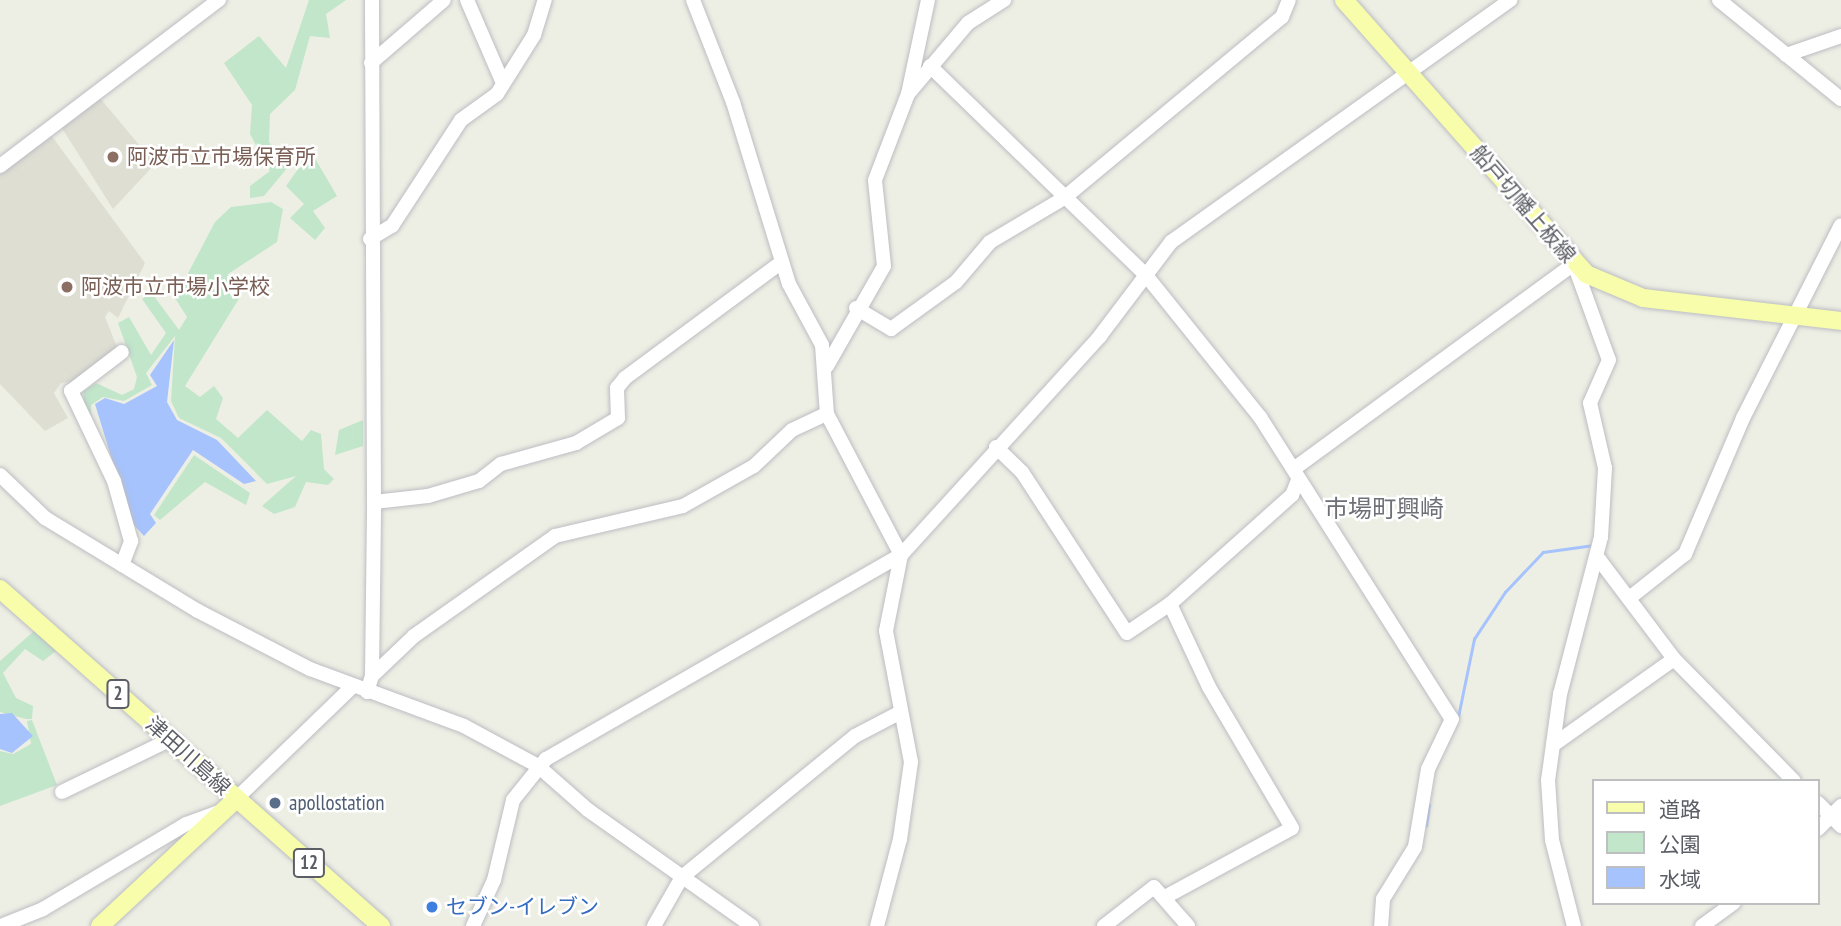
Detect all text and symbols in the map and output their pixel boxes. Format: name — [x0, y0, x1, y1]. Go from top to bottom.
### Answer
street label: 船戸切幡上板線 — [1465, 140, 1581, 268]
place label: 阿波市立市場保育所 — [127, 144, 316, 170]
marker: 阿波市立市場保育所 — [105, 149, 121, 165]
place label: 阿波市立市場小学校 — [81, 274, 270, 300]
marker: 阿波市立市場小学校 — [59, 279, 75, 295]
district label: 市場町興崎 — [1324, 495, 1444, 523]
road number: 2 — [106, 678, 130, 709]
street label: 津田川島線 — [141, 712, 235, 800]
legend — [1592, 779, 1820, 905]
place label: apollostation — [289, 790, 384, 816]
marker: apollostation — [267, 795, 283, 811]
text: 道路 — [1659, 796, 1701, 823]
text: 公園 — [1659, 831, 1701, 858]
road number: 12 — [292, 848, 326, 878]
text: 水域 — [1659, 866, 1701, 893]
place label: セブン-イレブン — [446, 894, 599, 920]
marker: セブン-イレブン — [424, 899, 440, 915]

